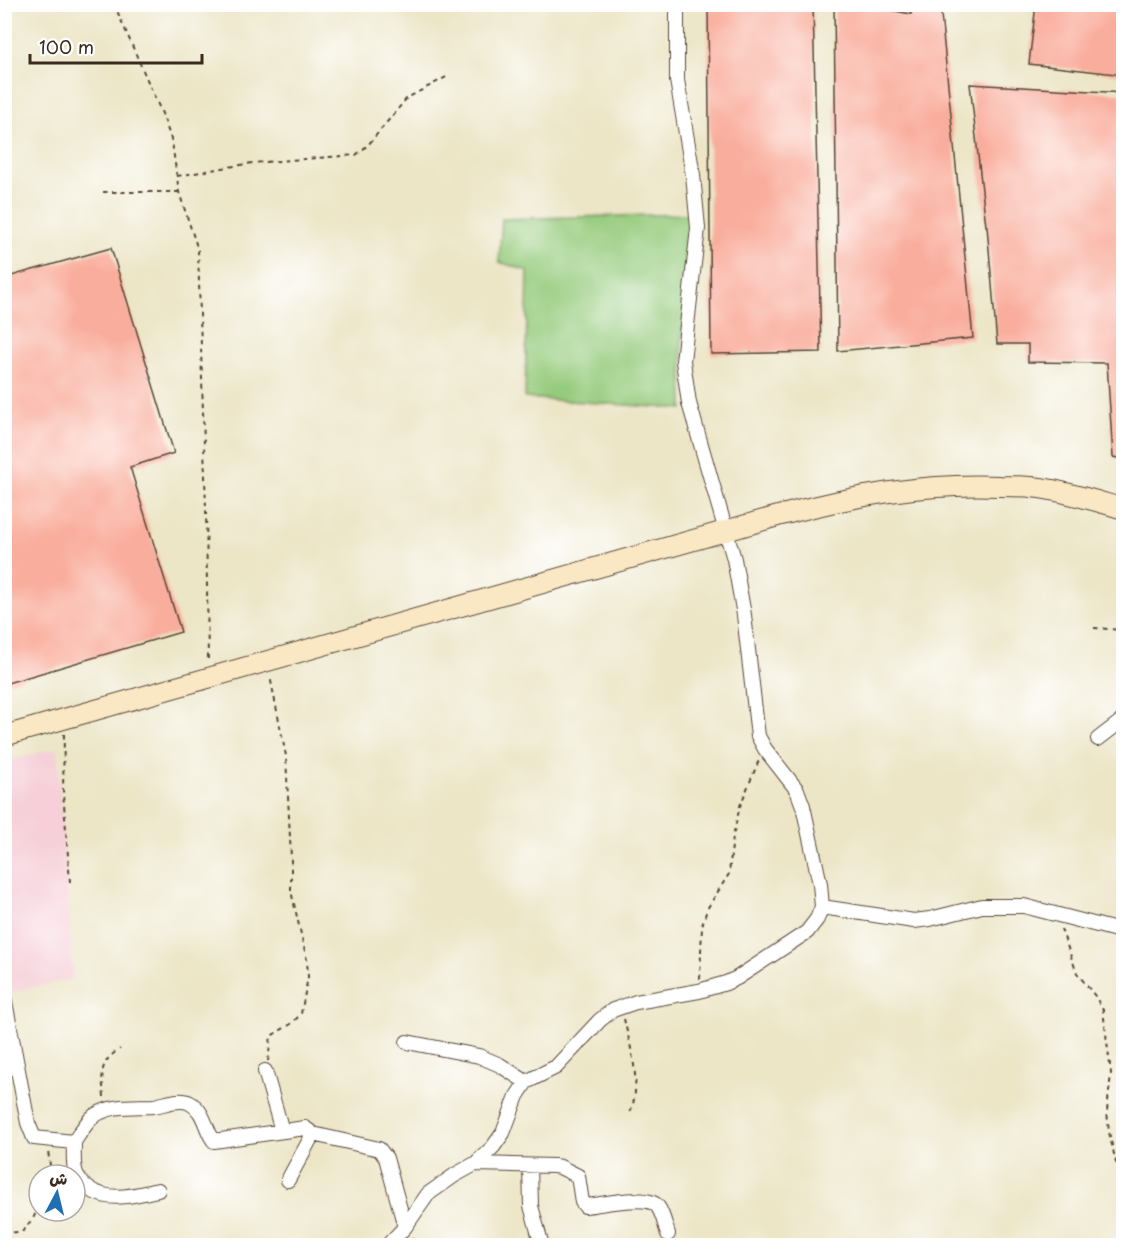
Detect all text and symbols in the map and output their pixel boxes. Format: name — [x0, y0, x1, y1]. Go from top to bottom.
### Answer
scale bar — [30, 27, 202, 65]
text: 100 m — [39, 33, 94, 60]
north arrow — [27, 1163, 87, 1223]
text: ش — [49, 1164, 69, 1190]

